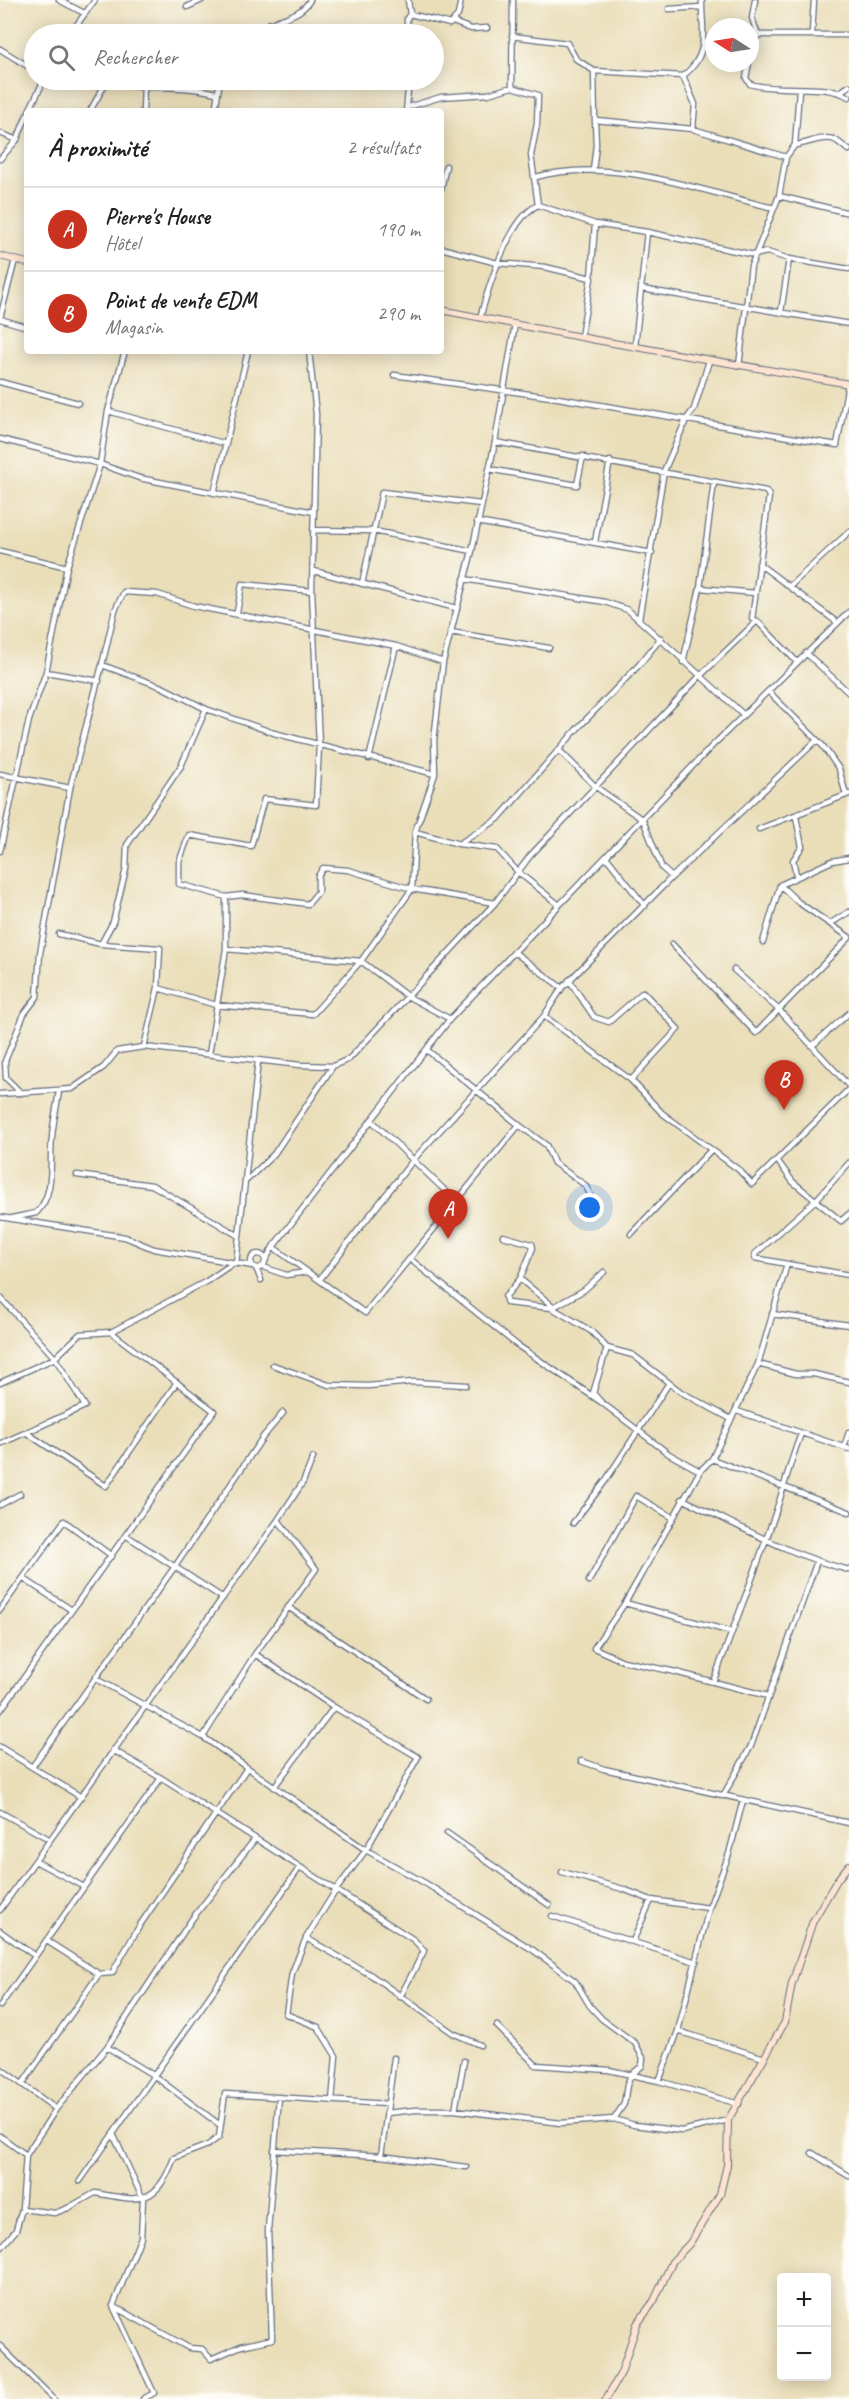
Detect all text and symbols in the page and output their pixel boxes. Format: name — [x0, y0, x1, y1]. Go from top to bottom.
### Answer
north arrow — [705, 18, 759, 72]
search box — [24, 24, 444, 90]
icon: search — [45, 41, 78, 74]
text: Rechercher — [93, 43, 177, 71]
text: À proximité — [48, 131, 147, 164]
text: 2 résultats — [347, 135, 420, 160]
text: Pierre's House — [105, 203, 210, 231]
text: A — [62, 217, 73, 242]
text: 190 m — [377, 217, 420, 242]
text: Hôtel — [105, 231, 140, 256]
text: Point de vente EDM — [105, 287, 256, 315]
text: B — [62, 301, 73, 326]
text: 290 m — [377, 301, 420, 326]
text: Magasin — [105, 315, 163, 340]
pin: B — [764, 1060, 804, 1110]
pin: A — [428, 1190, 468, 1239]
your location — [575, 1193, 604, 1222]
map controls — [777, 2273, 831, 2381]
button: + — [777, 2273, 831, 2327]
button: − — [777, 2327, 831, 2381]

